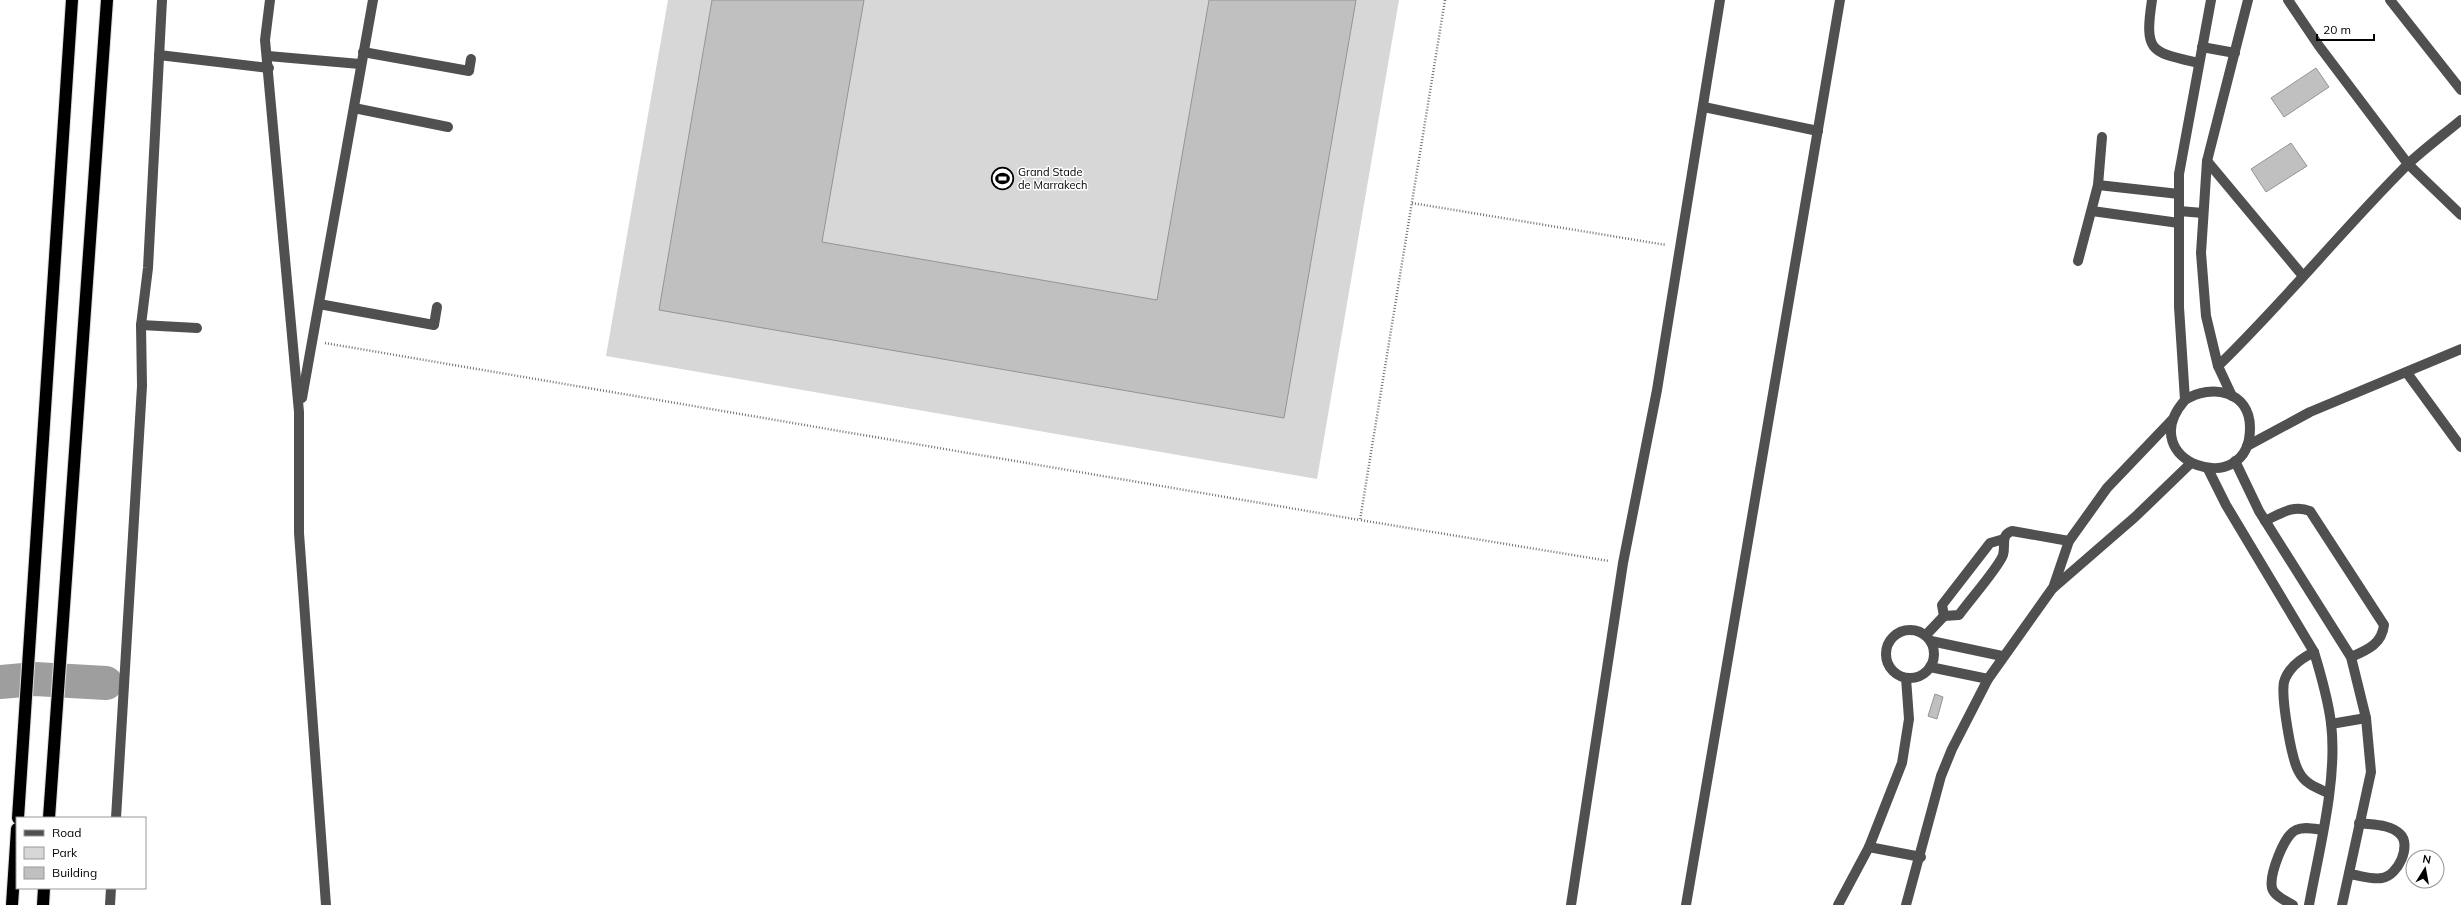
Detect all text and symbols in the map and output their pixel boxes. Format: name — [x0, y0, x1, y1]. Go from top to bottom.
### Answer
scale bar — [2317, 16, 2374, 42]
text: 20 m — [2323, 22, 2351, 37]
sports icon: Grand Stade de Marrakech — [990, 165, 1016, 191]
place label: Grand Stade de Marrakech — [1018, 165, 1087, 192]
legend — [16, 817, 146, 889]
text: Road — [52, 825, 81, 840]
text: Park — [52, 845, 78, 860]
north arrow — [2405, 849, 2445, 889]
text: N — [2421, 852, 2432, 867]
text: Building — [52, 865, 97, 880]

